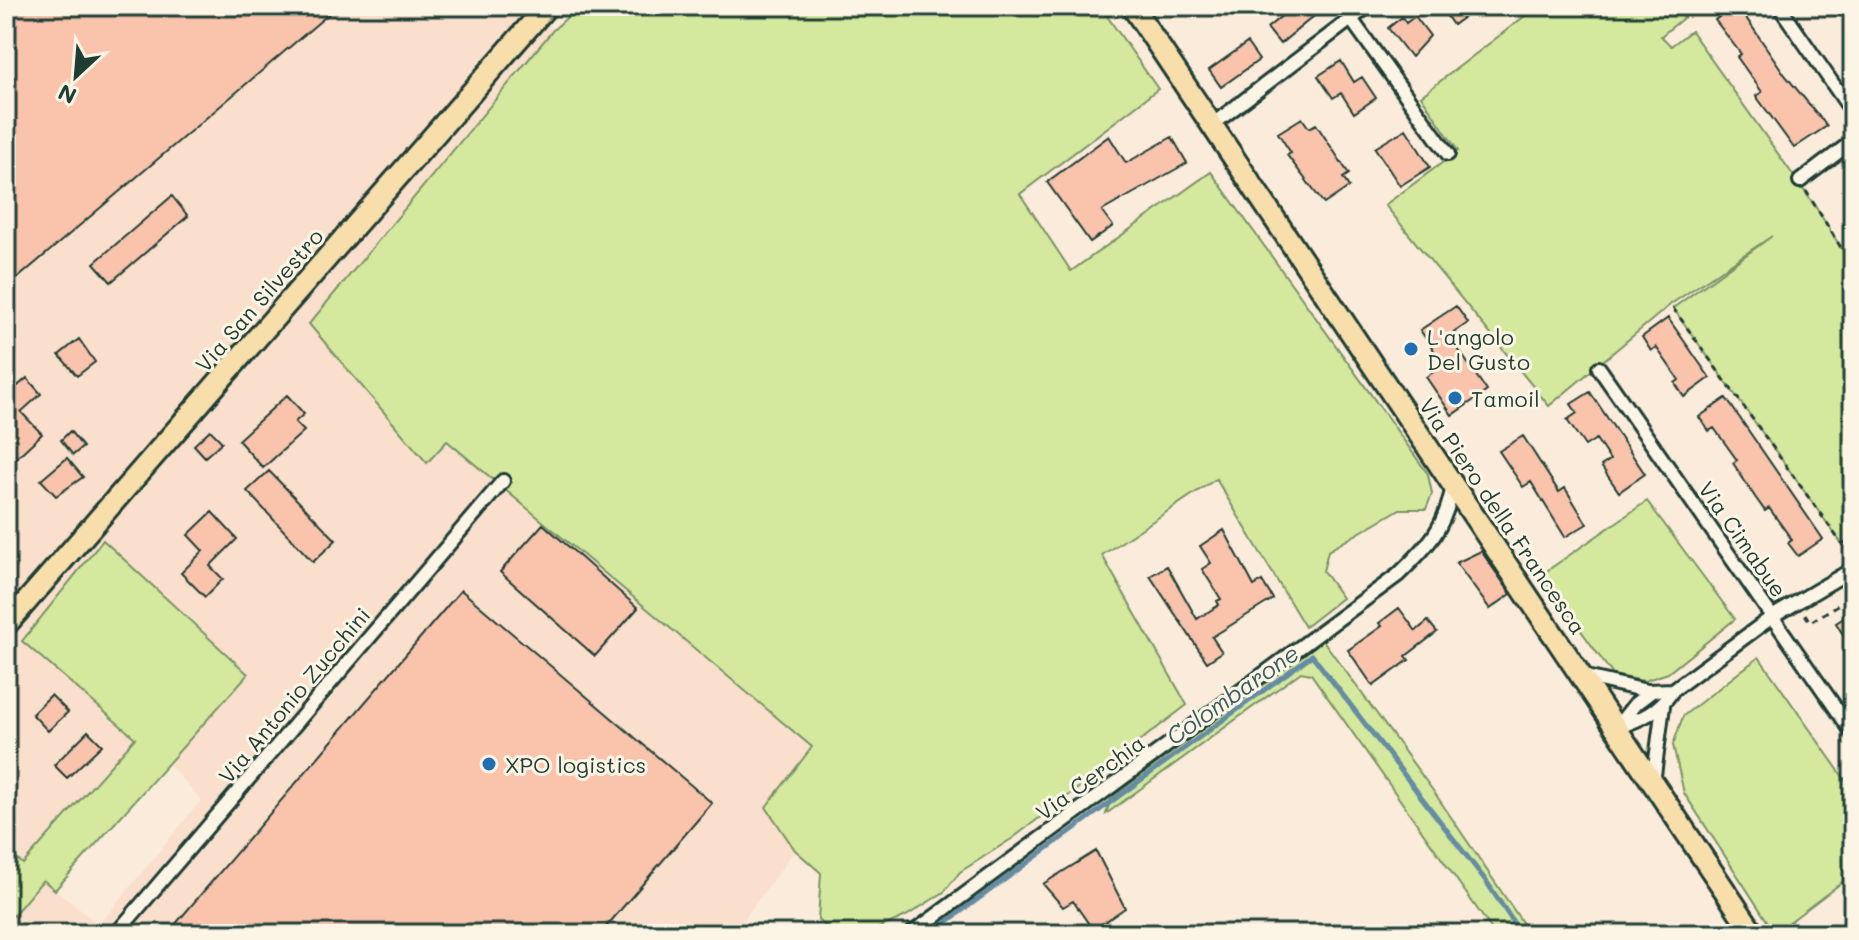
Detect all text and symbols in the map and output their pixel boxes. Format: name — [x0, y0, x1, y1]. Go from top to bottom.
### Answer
north arrow — [36, 36, 116, 116]
text: N — [53, 78, 81, 111]
street label: Via San Silvestro — [189, 222, 329, 378]
place label: L'angolo Del Gusto — [1427, 322, 1530, 376]
marker: L'angolo Del Gusto — [1402, 340, 1420, 358]
place label: Tamoil — [1471, 384, 1540, 413]
marker: Tamoil — [1446, 389, 1464, 407]
street label: Via Piero della Francesca — [1413, 392, 1593, 640]
street label: Via Cimabue — [1692, 475, 1794, 603]
street label: Via Antonio Zucchini — [212, 601, 376, 789]
water label: Colombarone — [1159, 637, 1305, 751]
street label: Via Cerchia — [1030, 728, 1150, 826]
place label: XPO logistics — [505, 750, 646, 779]
marker: XPO logistics — [480, 755, 498, 773]

